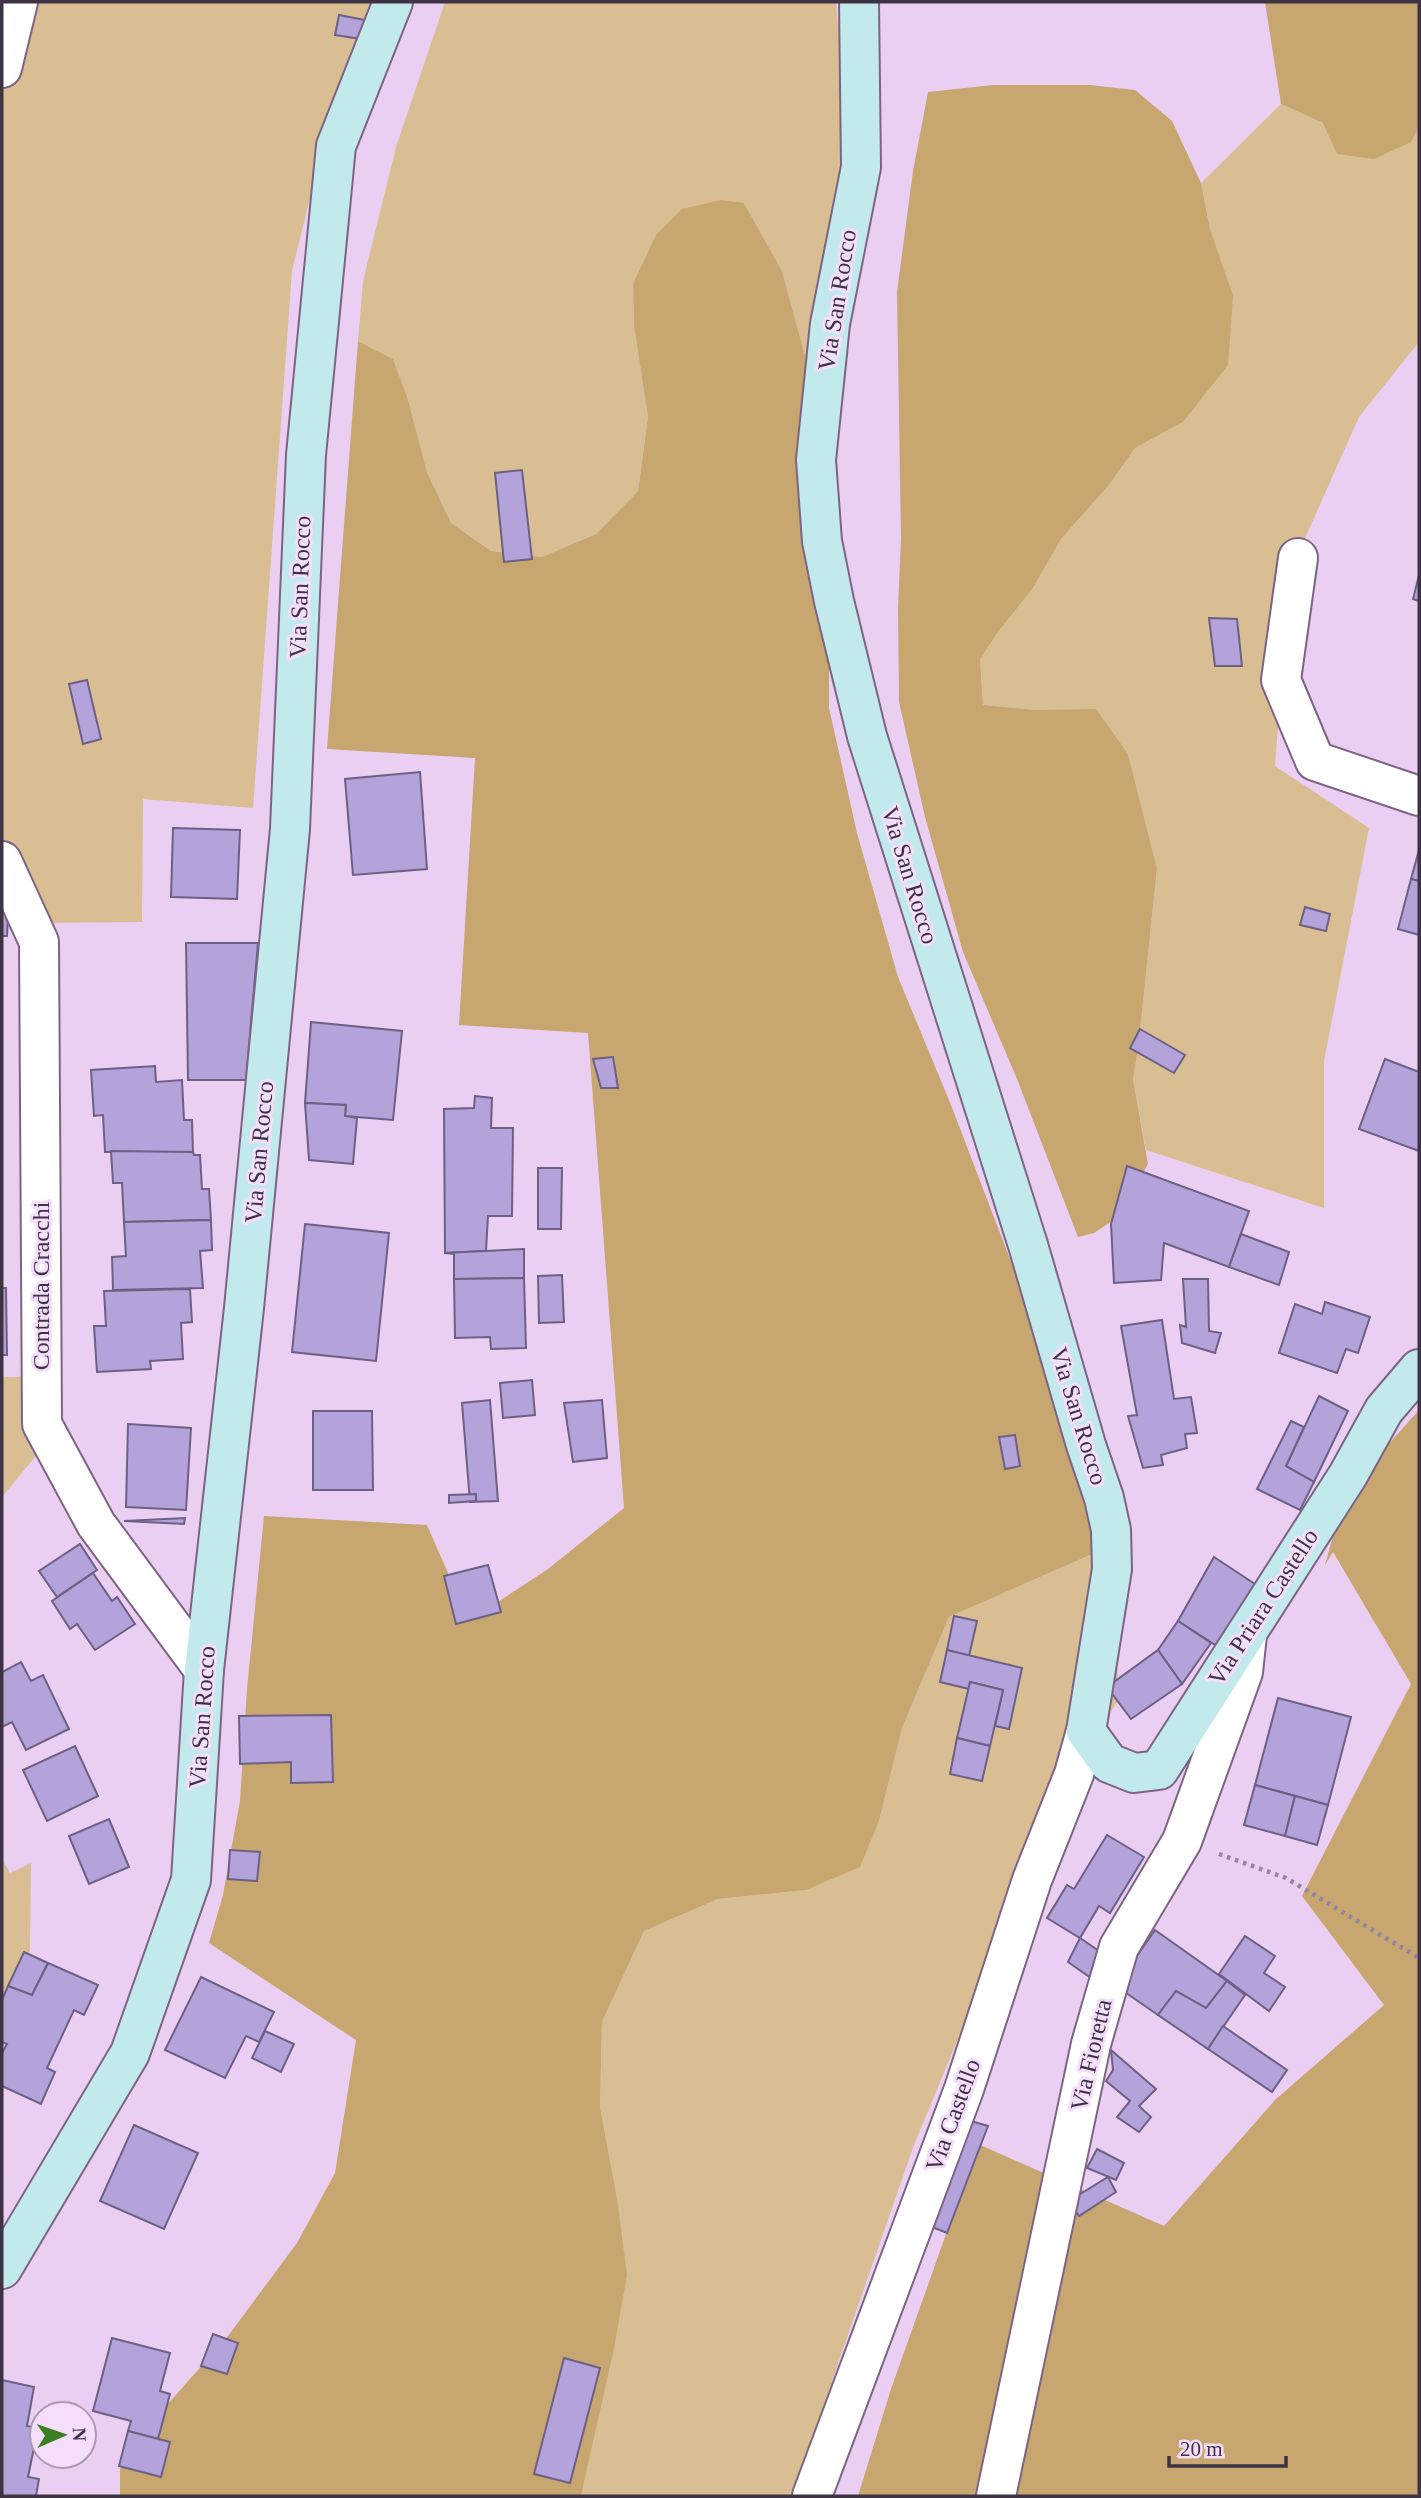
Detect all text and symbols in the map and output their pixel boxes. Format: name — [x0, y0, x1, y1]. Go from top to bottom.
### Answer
street label: Via San Rocco — [813, 228, 861, 372]
street label: Via San Rocco — [285, 515, 315, 659]
street label: Via San Rocco — [877, 803, 943, 947]
street label: Via San Rocco — [240, 1080, 278, 1224]
street label: Contrada Cracchi — [28, 1201, 54, 1370]
street label: Via San Rocco — [1046, 1344, 1112, 1488]
street label: Via Priara Castello — [1203, 1524, 1323, 1690]
street label: Via San Rocco — [184, 1645, 220, 1789]
street label: Via Fioretta — [1066, 1996, 1117, 2113]
street label: Via Castello — [921, 2055, 985, 2175]
north arrow — [28, 2400, 98, 2470]
scale bar — [1169, 2424, 1286, 2468]
text: N — [69, 2427, 90, 2442]
text: 20 m — [1180, 2437, 1223, 2461]

